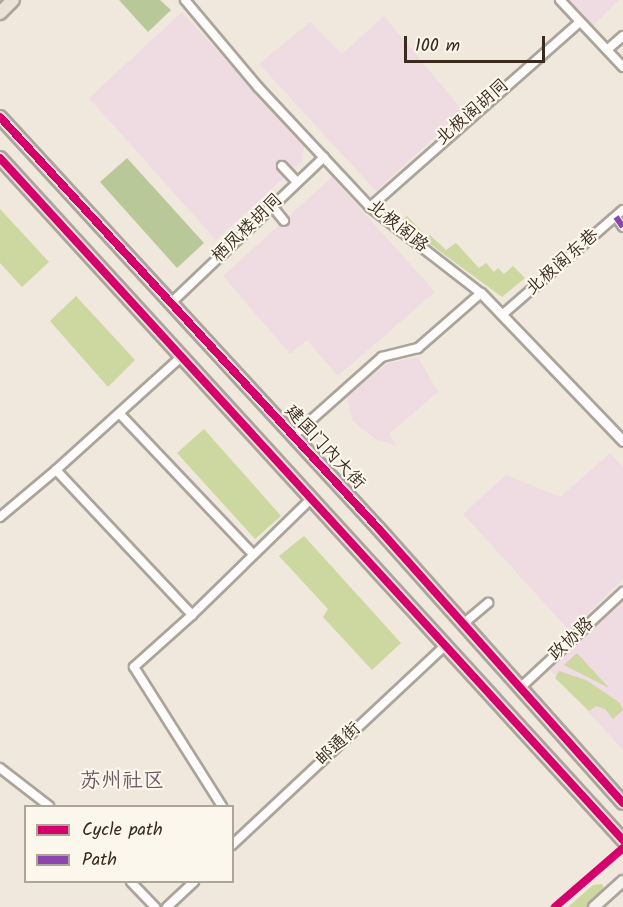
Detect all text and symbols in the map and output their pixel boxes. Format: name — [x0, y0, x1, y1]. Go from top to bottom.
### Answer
scale bar — [407, 24, 548, 62]
text: 100 m — [415, 32, 460, 61]
street label: 北极阁胡同 — [432, 75, 514, 151]
street label: 栖凤楼胡同 — [208, 190, 288, 268]
street label: 北极阁路 — [362, 196, 432, 258]
street label: 北极阁东巷 — [522, 225, 604, 301]
street label: 建国门内大街 — [279, 401, 369, 495]
street label: 政协路 — [545, 614, 599, 666]
street label: 邮通街 — [312, 719, 366, 771]
district label: 苏州社区 — [80, 769, 164, 795]
legend — [24, 805, 234, 883]
text: Cycle path — [82, 816, 163, 845]
text: Path — [82, 846, 117, 875]

